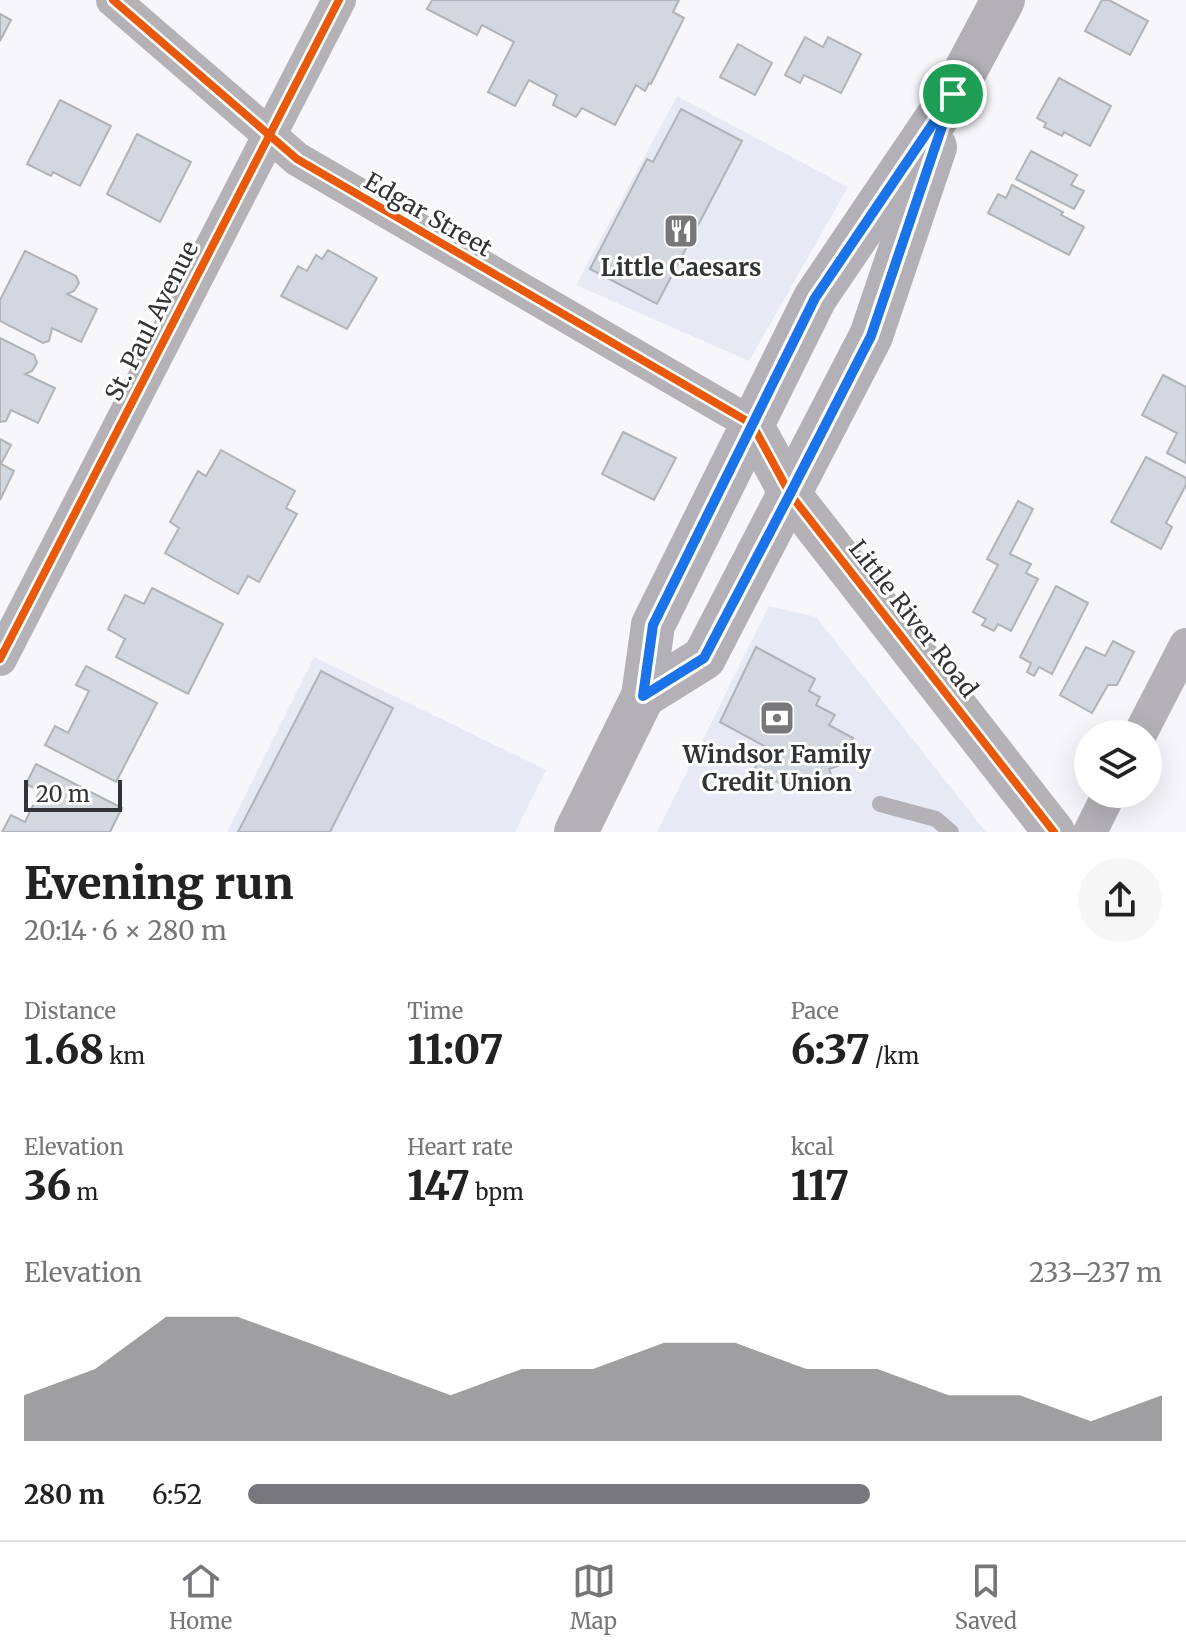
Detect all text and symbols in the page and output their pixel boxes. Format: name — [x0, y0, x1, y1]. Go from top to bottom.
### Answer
pin — [919, 60, 987, 128]
icon: arrive — [931, 72, 975, 116]
street label: Edgar Street — [359, 166, 498, 264]
restaurant icon: Little Caesars — [662, 212, 700, 250]
street label: St. Paul Avenue — [98, 236, 205, 406]
place label: Little Caesars — [601, 252, 761, 283]
street label: Little River Road — [842, 534, 985, 704]
bank icon: Windsor Family Credit Union — [758, 699, 796, 737]
map controls — [1074, 720, 1162, 808]
button: layers — [1074, 720, 1162, 808]
place label: Windsor Family Credit Union — [682, 739, 872, 798]
scale bar — [24, 776, 122, 812]
text: 20 m — [36, 780, 90, 808]
text: Evening run — [24, 856, 293, 911]
button: share — [1078, 858, 1162, 942]
text: 20:14 · 6 × 280 m — [24, 914, 227, 947]
text: Distance — [24, 997, 116, 1025]
text: Time — [407, 997, 463, 1025]
text: Pace — [791, 997, 839, 1025]
text: 1.68 — [24, 1025, 104, 1075]
text: 11:07 — [407, 1025, 503, 1075]
text: 6:37 — [791, 1025, 870, 1075]
text: km — [104, 1042, 145, 1070]
text: /km — [870, 1042, 919, 1070]
text: Elevation — [24, 1133, 124, 1161]
text: Heart rate — [407, 1133, 513, 1161]
text: kcal — [791, 1133, 834, 1161]
text: 36 — [24, 1161, 71, 1211]
text: 147 — [407, 1161, 470, 1211]
text: 117 — [791, 1161, 849, 1211]
text: m — [71, 1178, 98, 1206]
text: bpm — [470, 1178, 524, 1206]
text: Elevation — [24, 1256, 142, 1289]
text: 233–237 m — [1029, 1256, 1162, 1289]
text: 280 m — [24, 1478, 105, 1511]
text: 6:52 — [152, 1478, 202, 1511]
tab: Home — [169, 1559, 232, 1635]
tab: Map — [570, 1559, 617, 1635]
tab: Saved — [955, 1559, 1017, 1635]

